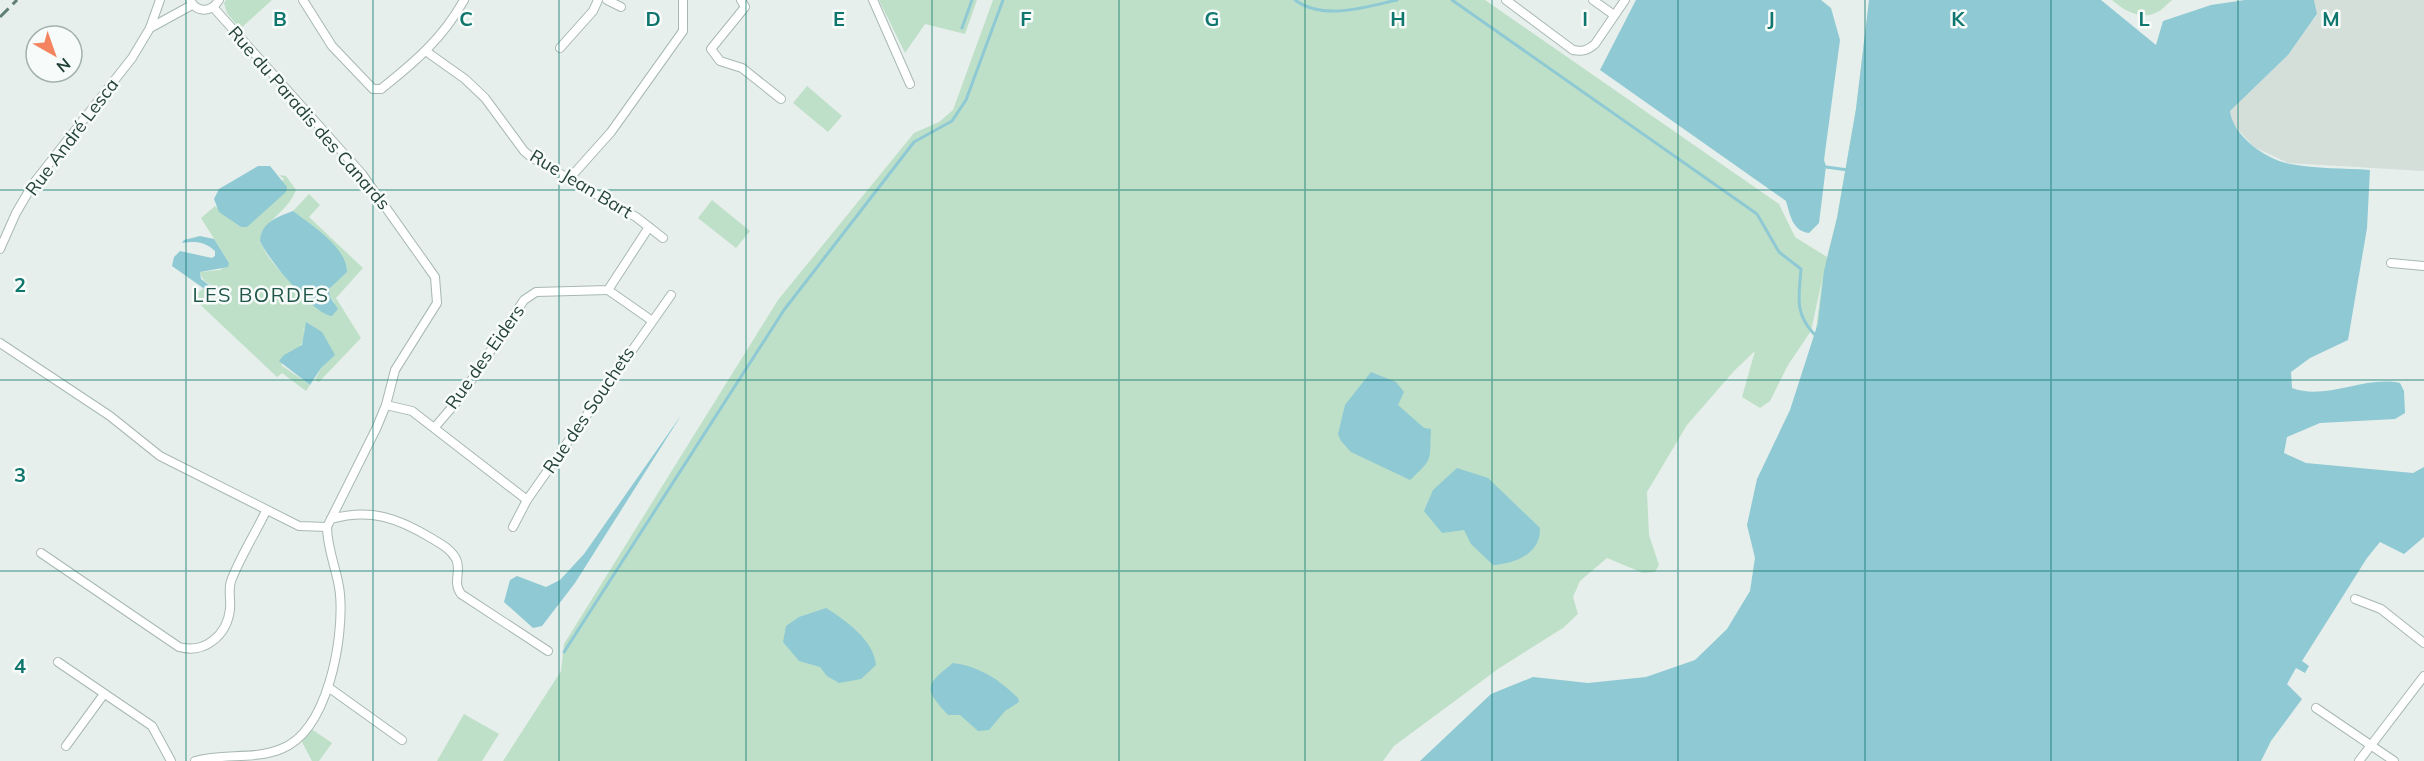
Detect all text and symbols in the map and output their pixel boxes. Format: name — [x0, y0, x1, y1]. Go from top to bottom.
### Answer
text: B — [273, 6, 287, 31]
text: C — [459, 6, 473, 31]
text: D — [645, 6, 661, 31]
text: E — [833, 6, 845, 31]
text: F — [1020, 6, 1032, 31]
text: G — [1205, 6, 1219, 31]
text: H — [1390, 6, 1406, 31]
text: I — [1582, 6, 1588, 31]
text: J — [1767, 6, 1775, 31]
text: K — [1951, 6, 1965, 31]
text: L — [2138, 6, 2150, 31]
text: M — [2322, 6, 2340, 31]
street label: Rue du Paradis des Canards — [223, 21, 395, 214]
north arrow — [24, 24, 84, 84]
text: N — [53, 54, 75, 77]
street label: Rue André Lesca — [20, 74, 123, 200]
street label: Rue Jean Bart — [526, 144, 637, 223]
text: 2 — [14, 272, 26, 297]
district label: LES BORDES — [193, 282, 329, 307]
street label: Rue des Eiders — [440, 300, 529, 413]
street label: Rue des Souchets — [538, 342, 640, 477]
text: 3 — [14, 462, 26, 487]
text: 4 — [14, 653, 26, 678]

